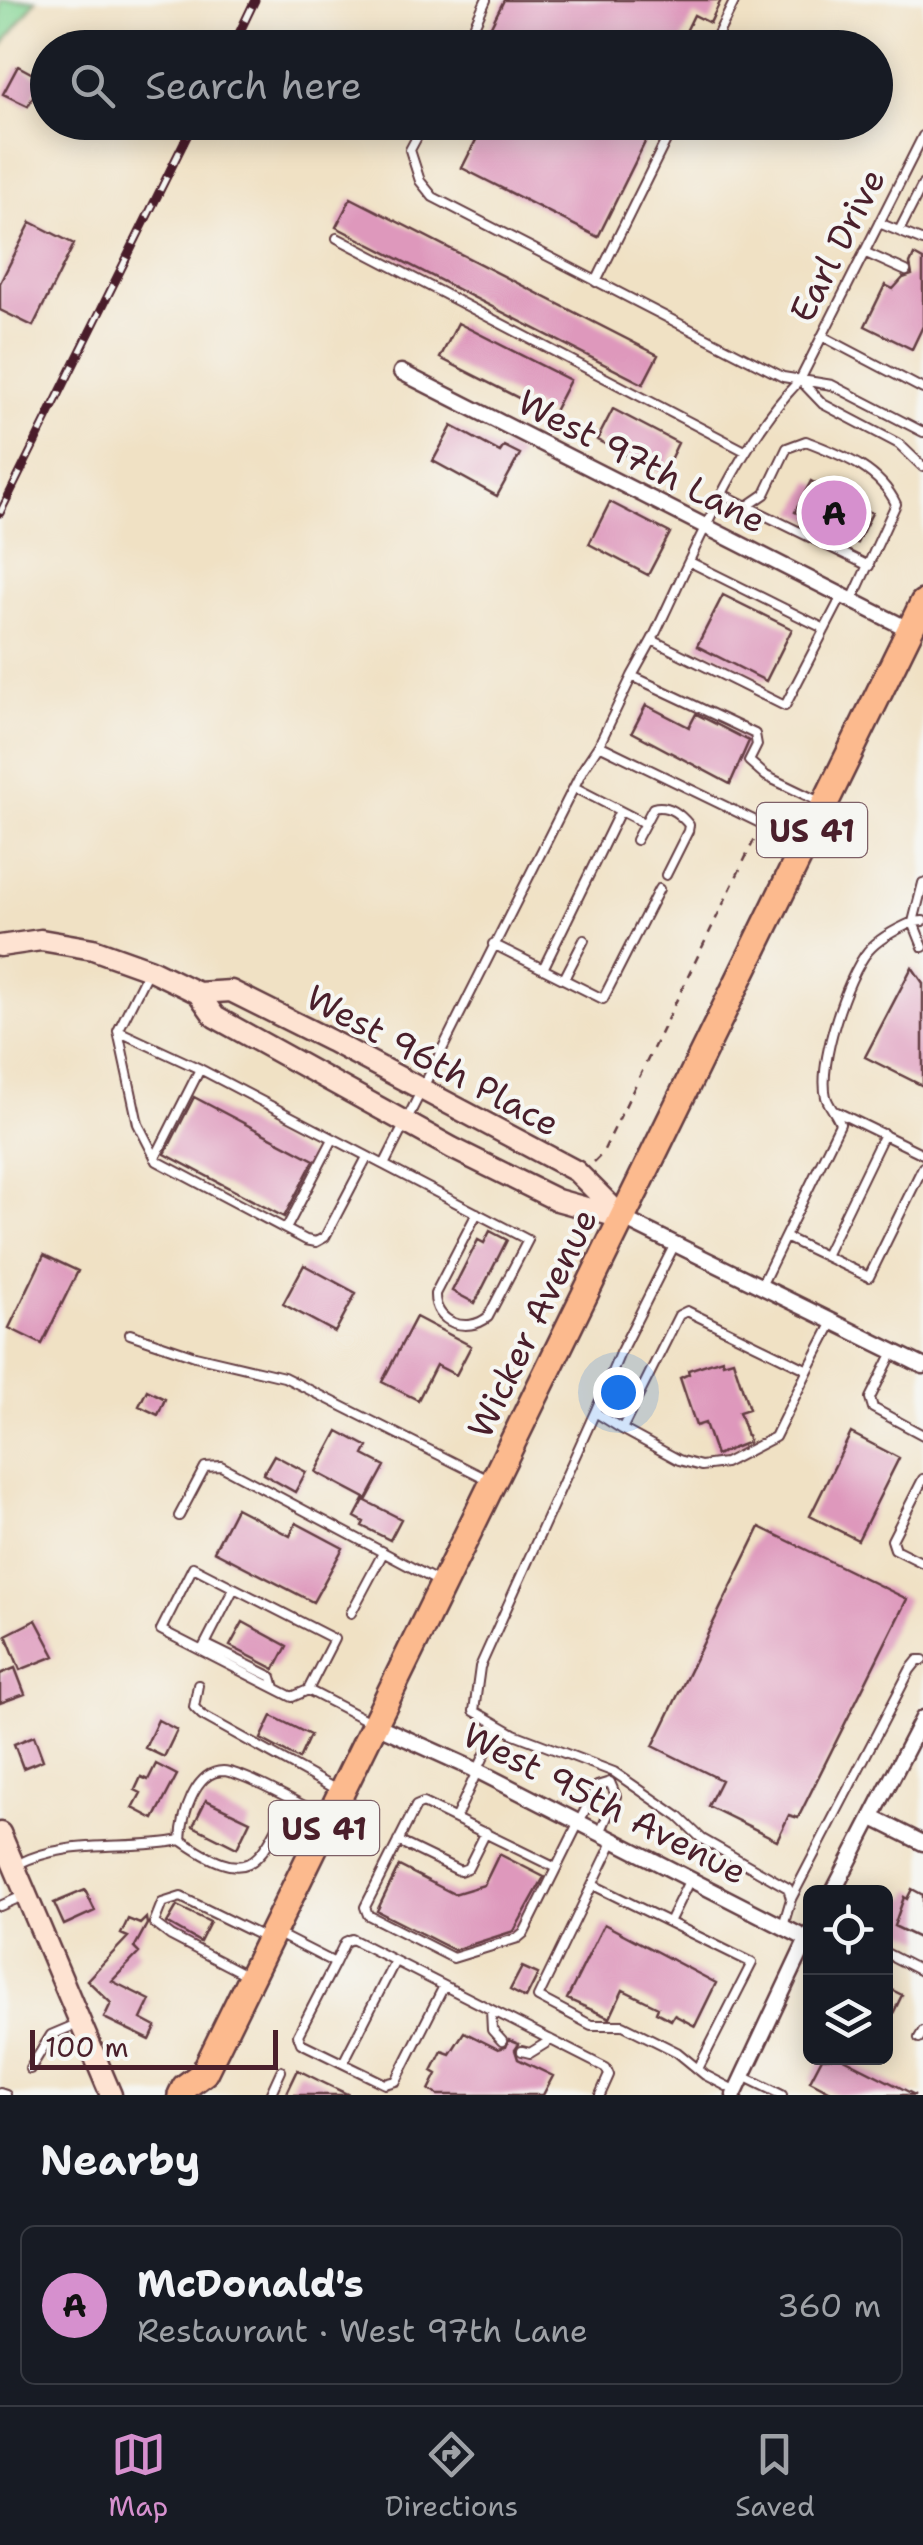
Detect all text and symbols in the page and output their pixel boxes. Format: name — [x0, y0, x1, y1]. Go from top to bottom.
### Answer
search box — [30, 30, 893, 140]
icon: search — [65, 58, 120, 113]
text: Search here — [145, 60, 362, 111]
street label: Earl Drive — [778, 160, 896, 330]
street label: West 97th Lane — [510, 378, 774, 544]
pin: A — [802, 476, 866, 550]
road number: US 41 — [757, 803, 867, 857]
street label: West 96th Place — [298, 973, 568, 1147]
street label: Wicker Avenue — [456, 1200, 608, 1446]
your location — [593, 1367, 644, 1418]
street label: West 95th Avenue — [455, 1711, 755, 1895]
road number: US 41 — [269, 1801, 379, 1855]
map controls — [803, 1885, 893, 2065]
button: locate — [803, 1885, 893, 1975]
button: layers — [803, 1975, 893, 2065]
scale bar — [30, 2025, 278, 2070]
text: 100 m — [45, 2028, 129, 2066]
text: Nearby — [40, 2132, 200, 2188]
text: McDonald's — [137, 2258, 364, 2309]
text: A — [62, 2284, 87, 2327]
text: 360 m — [777, 2284, 881, 2327]
text: Restaurant · West 97th Lane — [137, 2309, 588, 2352]
tab: Map — [108, 2427, 168, 2525]
tab: Directions — [385, 2427, 518, 2525]
tab: Saved — [735, 2427, 815, 2525]

